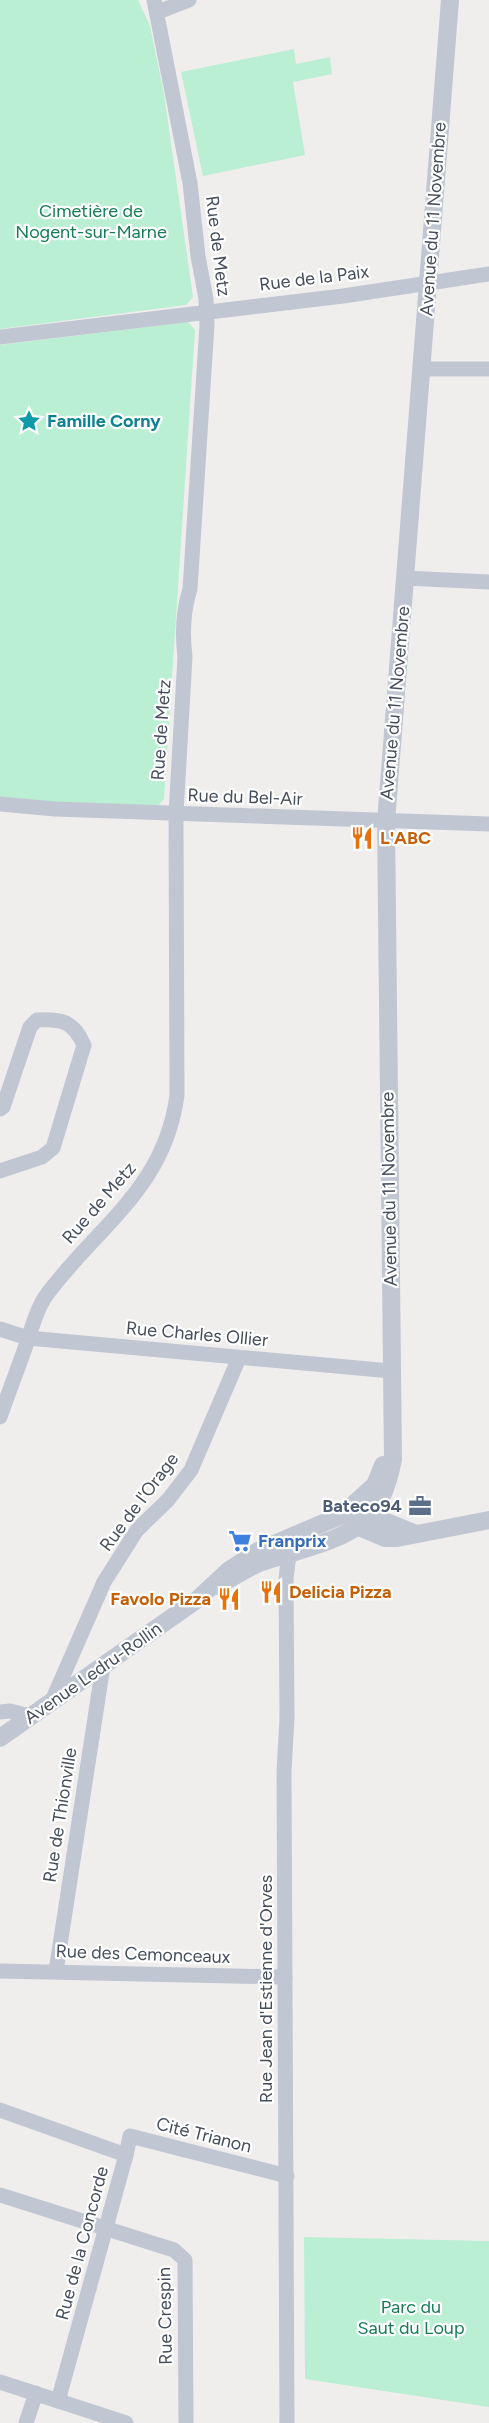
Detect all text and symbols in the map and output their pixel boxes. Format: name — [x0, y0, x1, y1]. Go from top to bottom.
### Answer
street label: Avenue du 11 Novembre — [415, 121, 451, 317]
street label: Rue de Metz — [201, 194, 235, 298]
park label: Cimetière de Nogent-sur-Marne — [15, 200, 167, 243]
street label: Rue de la Paix — [258, 260, 370, 296]
place icon: Famille Corny — [16, 408, 42, 434]
place label: Famille Corny — [47, 410, 161, 432]
street label: Avenue du 11 Novembre — [376, 605, 414, 801]
street label: Rue de Metz — [147, 679, 176, 781]
street label: Rue du Bel-Air — [187, 784, 303, 810]
restaurant icon: L'ABC — [349, 825, 375, 851]
place label: L'ABC — [380, 827, 431, 849]
street label: Avenue du 11 Novembre — [376, 1091, 402, 1286]
street label: Rue de Metz — [58, 1158, 141, 1248]
street label: Rue Charles Ollier — [125, 1317, 269, 1351]
street label: Rue de l'Orage — [95, 1448, 183, 1556]
office icon: Bateco94 — [407, 1493, 433, 1519]
place label: Bateco94 — [322, 1495, 402, 1517]
supermarket icon: Franprix — [227, 1528, 253, 1554]
place label: Franprix — [258, 1530, 327, 1552]
restaurant icon: Delicia Pizza — [258, 1579, 284, 1605]
place label: Delicia Pizza — [289, 1581, 391, 1603]
restaurant icon: Favolo Pizza — [216, 1586, 242, 1612]
place label: Favolo Pizza — [110, 1588, 211, 1610]
street label: Avenue Ledru-Rollin — [20, 1617, 166, 1729]
street label: Rue de Thionville — [38, 1746, 82, 1884]
street label: Rue Jean d'Estienne d'Orves — [255, 1875, 277, 2103]
street label: Rue des Cemonceaux — [55, 1940, 231, 1968]
street label: Cité Trianon — [154, 2113, 254, 2157]
street label: Rue de la Concorde — [51, 2164, 113, 2322]
street label: Rue Crespin — [153, 2267, 177, 2365]
park label: Parc du Saut du Loup — [357, 2296, 465, 2339]

